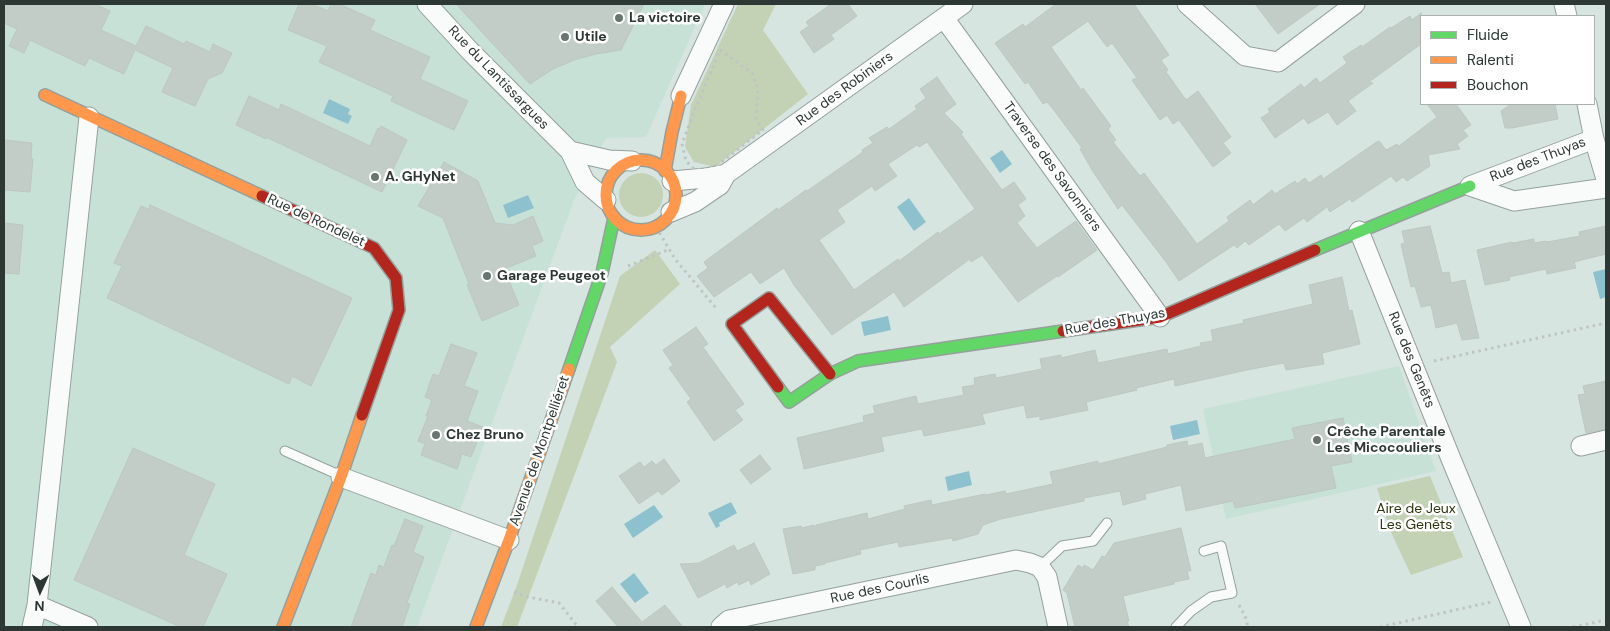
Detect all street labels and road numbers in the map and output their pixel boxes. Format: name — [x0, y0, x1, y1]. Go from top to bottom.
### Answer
street label: Rue du Lantissargues — [444, 23, 552, 133]
street label: Rue des Robiniers — [793, 48, 897, 130]
street label: Traverse des Savonniers — [999, 99, 1105, 235]
street label: Rue des Thuyas — [1488, 134, 1588, 186]
street label: Rue de Rondelet — [265, 191, 367, 251]
street label: Rue des Thuyas — [1064, 305, 1166, 339]
street label: Rue des Genêts — [1384, 309, 1438, 411]
street label: Avenue de Montpelliéret — [506, 374, 574, 528]
street label: Rue des Courlis — [829, 570, 931, 608]

